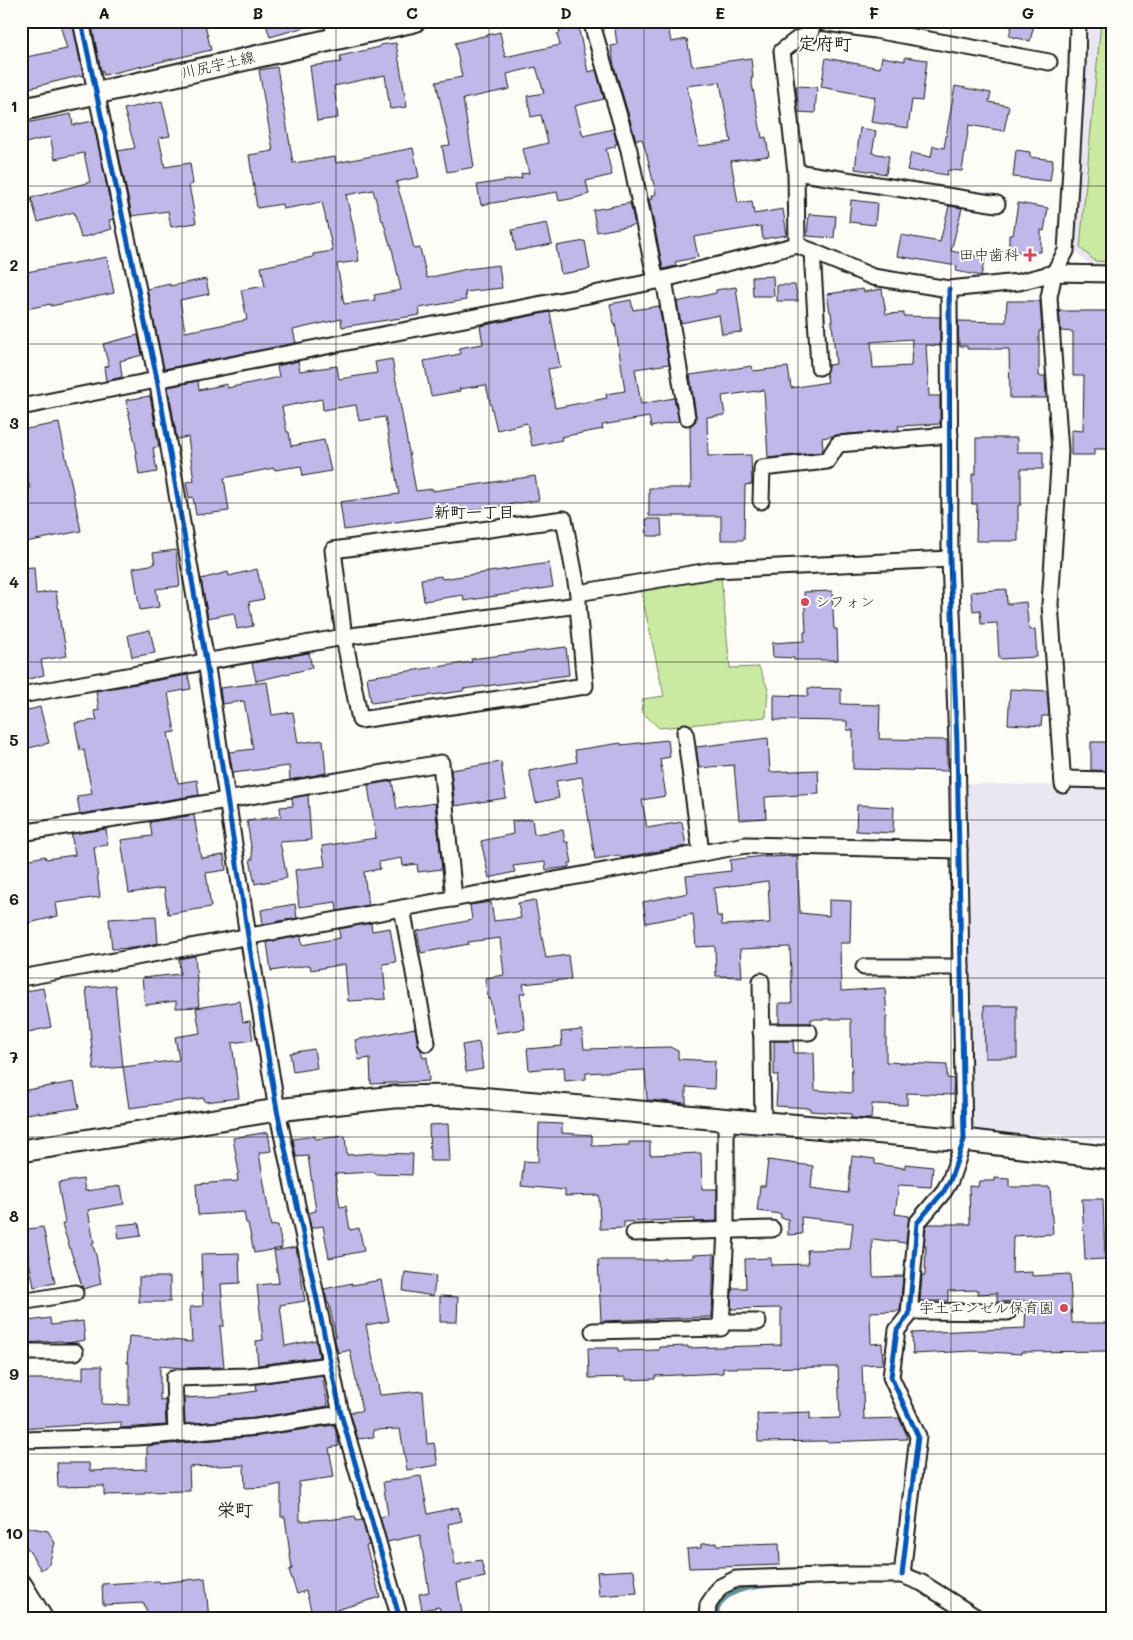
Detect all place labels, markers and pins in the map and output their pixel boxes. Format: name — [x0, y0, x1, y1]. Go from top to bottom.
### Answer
place label: 田中歯科 — [959, 244, 1019, 264]
marker: 田中歯科 — [1023, 248, 1037, 262]
place label: シフォン — [815, 591, 875, 611]
marker: シフォン — [799, 596, 811, 608]
place label: 宇土エンゼル保育園 — [919, 1297, 1054, 1317]
marker: 宇土エンゼル保育園 — [1058, 1302, 1070, 1314]

